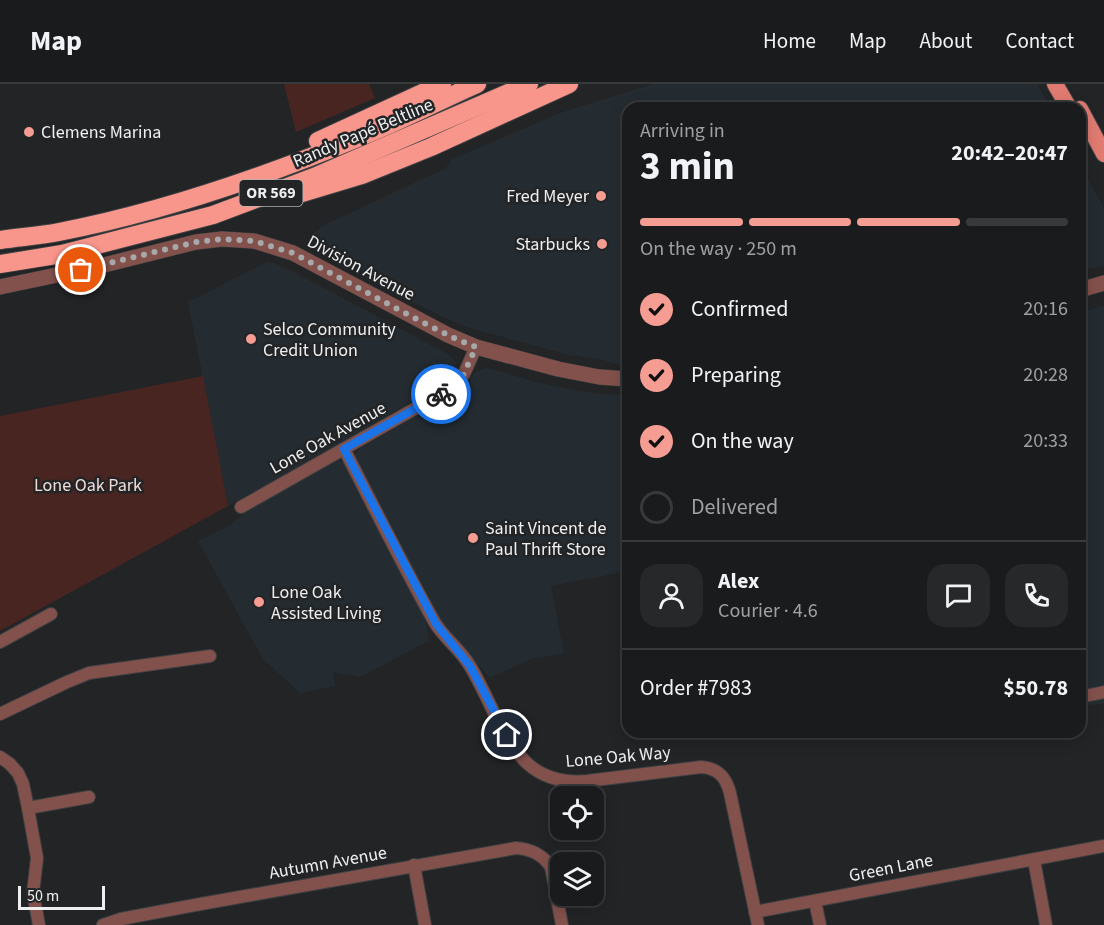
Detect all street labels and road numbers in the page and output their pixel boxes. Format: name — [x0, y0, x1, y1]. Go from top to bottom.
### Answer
street label: Randy Papé Beltline — [289, 92, 437, 174]
road number: OR 569 — [240, 180, 302, 206]
street label: Division Avenue — [303, 229, 419, 307]
street label: Lone Oak Avenue — [265, 396, 391, 480]
street label: Lone Oak Way — [564, 740, 672, 774]
street label: Autumn Avenue — [267, 840, 389, 886]
street label: Green Lane — [847, 848, 935, 888]

